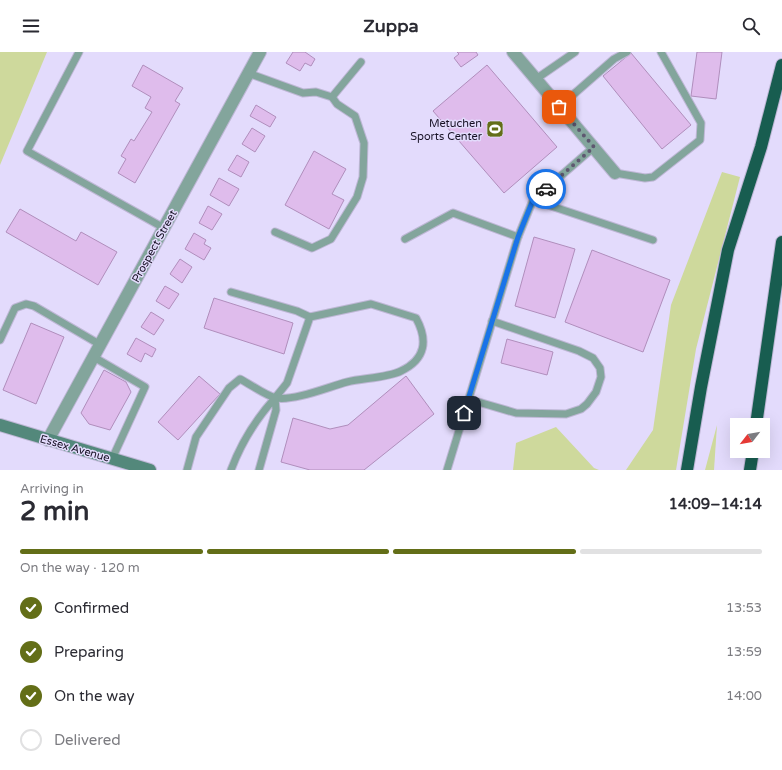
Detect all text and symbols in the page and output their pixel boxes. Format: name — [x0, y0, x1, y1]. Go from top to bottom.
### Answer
icon: menu — [20, 15, 42, 37]
text: Zuppa — [363, 15, 419, 37]
icon: search — [740, 15, 762, 37]
pin — [542, 90, 576, 124]
icon: bag — [548, 96, 570, 118]
place label: Metuchen Sports Center — [410, 117, 483, 143]
sports icon: Metuchen Sports Center — [485, 119, 505, 139]
courier — [526, 169, 566, 209]
icon: car — [535, 178, 557, 200]
street label: Prospect Street — [129, 208, 180, 285]
pin — [447, 396, 481, 430]
icon: home — [453, 402, 475, 424]
north arrow — [730, 418, 770, 458]
map controls — [730, 418, 770, 458]
street label: Essex Avenue — [39, 432, 111, 465]
text: Arriving in — [20, 481, 84, 497]
text: 14:09–14:14 — [669, 495, 762, 513]
text: 2 min — [20, 496, 89, 527]
text: On the way · 120 m — [20, 560, 140, 576]
icon: check — [20, 597, 42, 619]
text: Confirmed — [54, 599, 129, 617]
text: 13:53 — [726, 600, 762, 616]
icon: check — [20, 641, 42, 663]
text: Preparing — [54, 643, 124, 661]
text: 13:59 — [726, 644, 762, 660]
icon: check — [20, 685, 42, 707]
text: On the way — [54, 687, 134, 705]
text: 14:00 — [726, 688, 762, 704]
text: Delivered — [54, 731, 121, 749]

